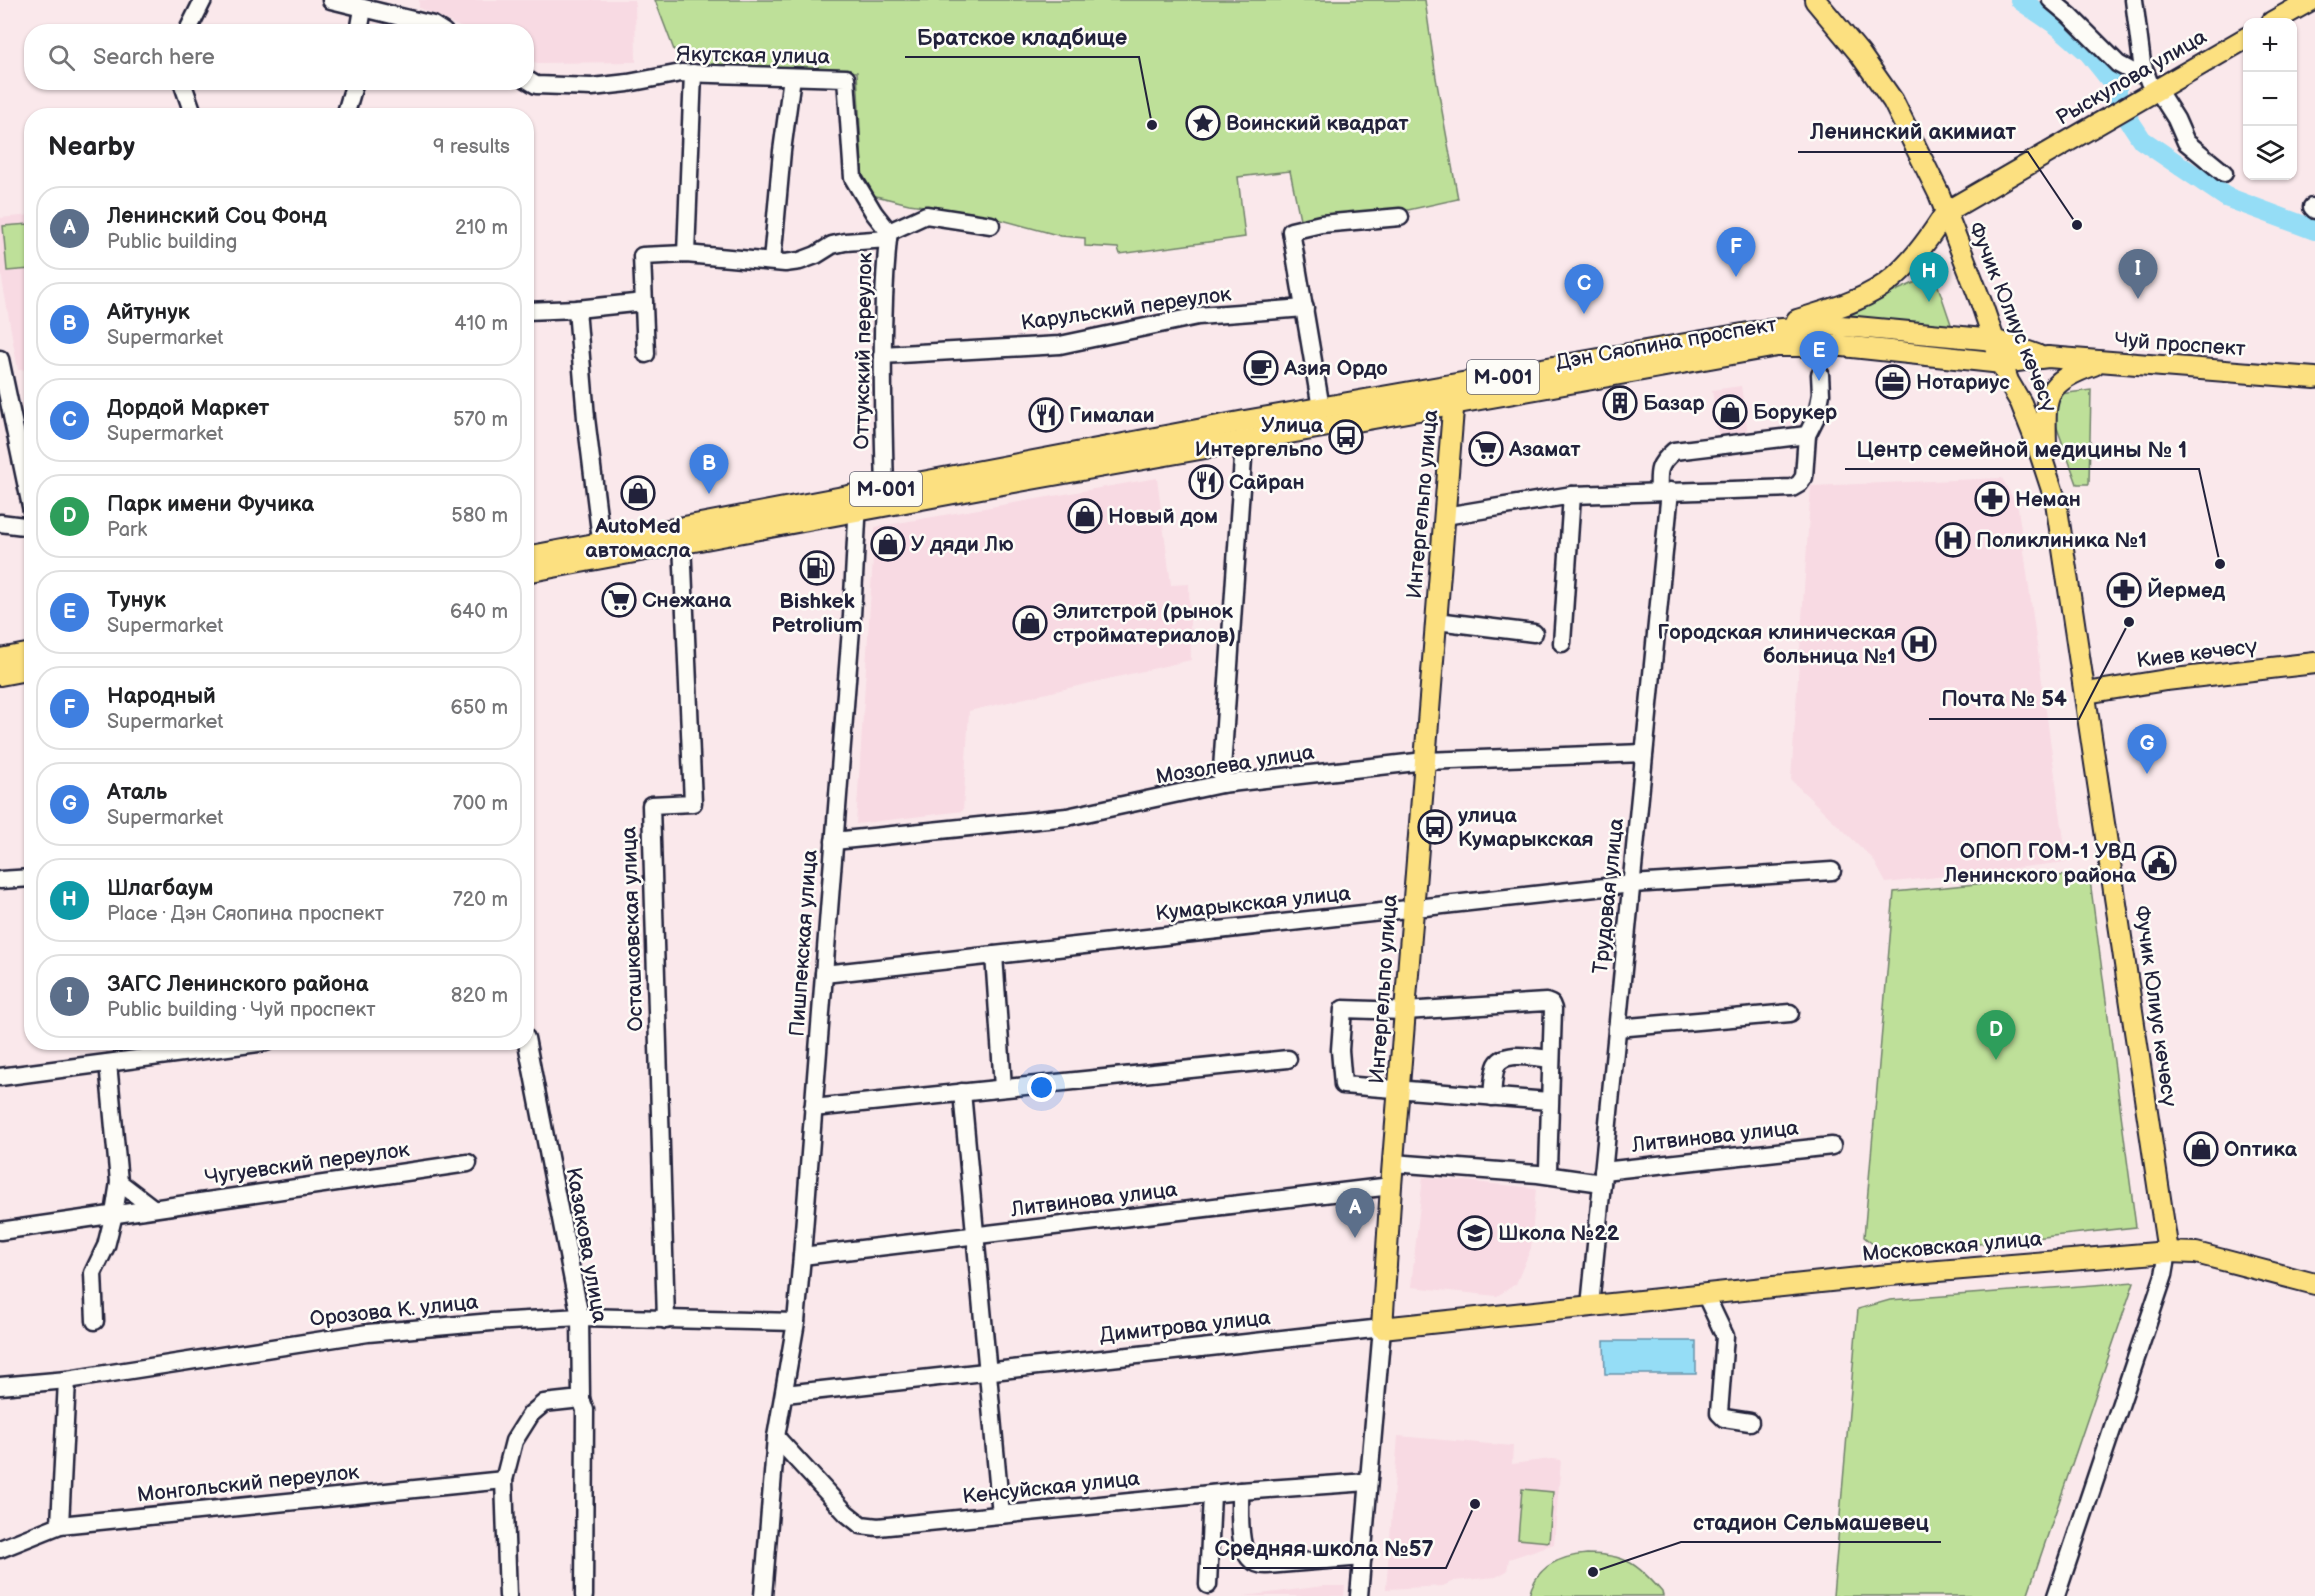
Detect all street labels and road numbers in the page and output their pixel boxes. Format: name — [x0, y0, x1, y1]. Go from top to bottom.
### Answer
street label: Рыскулова улица — [2052, 24, 2211, 131]
street label: Якутская улица — [676, 42, 831, 69]
street label: Фучик Юлиус көчөсү — [1963, 218, 2062, 416]
street label: Оттукский переулок — [849, 252, 878, 450]
street label: Карульский переулок — [1019, 281, 1233, 336]
street label: Дэн Сяопина проспект — [1554, 312, 1779, 375]
street label: Чуй проспект — [2114, 327, 2247, 362]
road number: M-001 — [1467, 360, 1539, 394]
street label: Интергельпо улица — [1402, 408, 1443, 600]
road number: M-001 — [850, 472, 922, 506]
street label: Киев көчөсү — [2135, 634, 2259, 673]
street label: Мозолева улица — [1154, 740, 1317, 789]
street label: Трудовая улица — [1588, 816, 1629, 975]
street label: Осташковская улица — [616, 825, 649, 1032]
street label: Пишпекская улица — [784, 848, 823, 1037]
street label: Кумарыкская улица — [1154, 881, 1353, 926]
street label: Интергельпо улица — [1364, 893, 1403, 1085]
street label: Фучик Юлиус көчөсү — [2129, 904, 2182, 1109]
street label: Литвинова улица — [1629, 1115, 1800, 1158]
street label: Чугуевский переулок — [203, 1137, 411, 1190]
street label: Казакова улица — [561, 1165, 613, 1325]
street label: Литвинова улица — [1008, 1177, 1179, 1222]
street label: Московская улица — [1861, 1226, 2044, 1267]
street label: Орозова К. улица — [309, 1289, 480, 1332]
street label: Димитрова улица — [1098, 1305, 1272, 1348]
street label: Монгольский переулок — [136, 1459, 360, 1508]
street label: Кенсуйская улица — [961, 1466, 1141, 1509]

